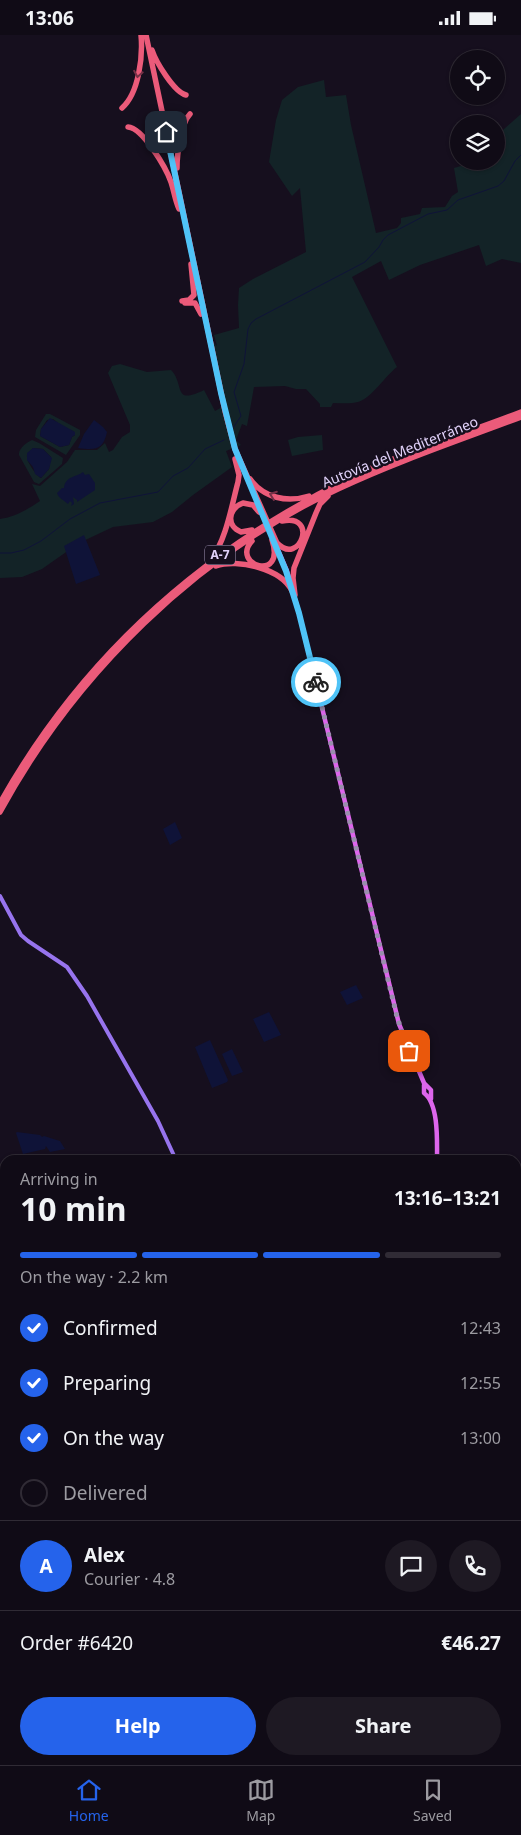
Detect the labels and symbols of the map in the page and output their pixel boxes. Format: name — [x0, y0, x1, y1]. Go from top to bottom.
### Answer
one-way arrow — [133, 69, 144, 78]
pin — [145, 111, 187, 153]
street label: Autovía del Mediterráneo — [319, 411, 481, 492]
one-way arrow — [270, 491, 278, 501]
road number: A-7 — [205, 545, 235, 565]
courier — [291, 657, 341, 707]
pin — [388, 1030, 430, 1072]

